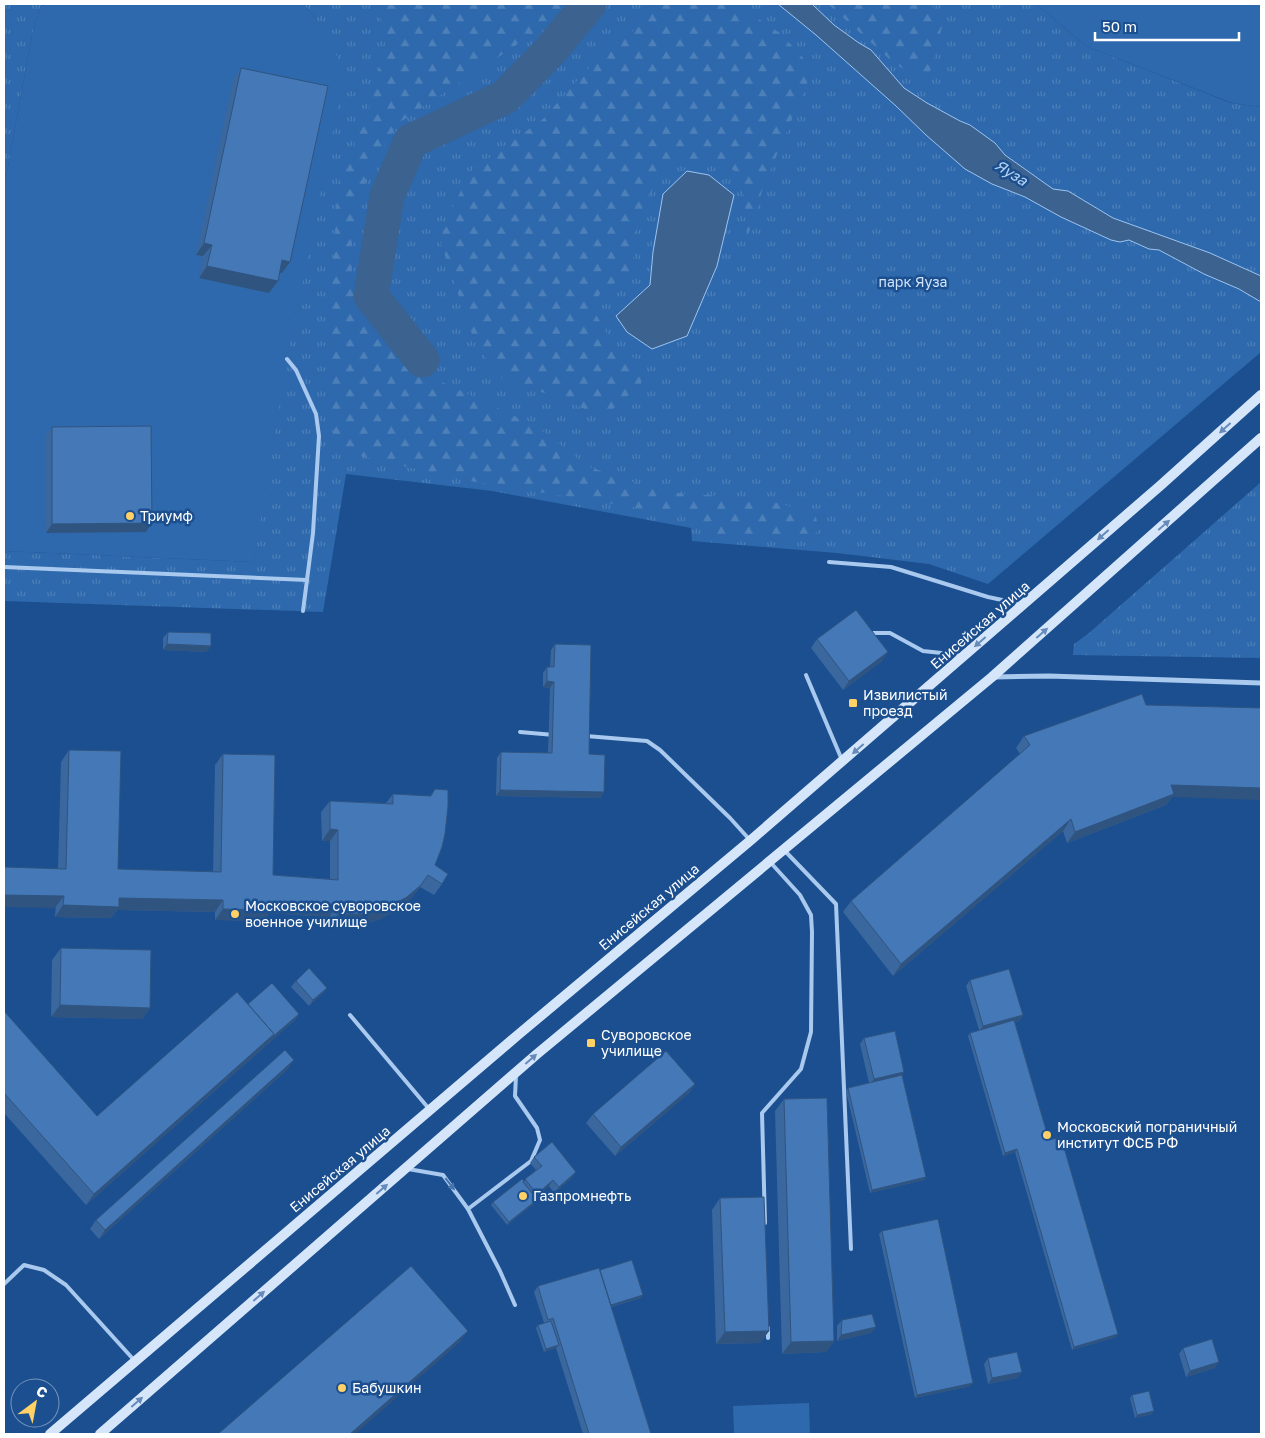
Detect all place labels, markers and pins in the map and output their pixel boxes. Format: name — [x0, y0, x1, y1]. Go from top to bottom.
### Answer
place label: Триумф — [140, 507, 193, 524]
marker: Триумф — [124, 510, 136, 522]
place label: Извилистый проезд — [863, 686, 947, 719]
marker: Извилистый проезд — [847, 697, 859, 709]
place label: Московское суворовское военное училище — [245, 897, 421, 930]
marker: Московское суворовское военное училище — [229, 908, 241, 920]
place label: Суворовское училище — [601, 1026, 692, 1059]
marker: Суворовское училище — [585, 1037, 597, 1049]
place label: Московский пограничный институт ФСБ РФ — [1057, 1118, 1237, 1151]
marker: Московский пограничный институт ФСБ РФ — [1041, 1129, 1053, 1141]
place label: Газпромнефть — [533, 1187, 631, 1204]
marker: Газпромнефть — [517, 1190, 529, 1202]
place label: Бабушкин — [352, 1379, 422, 1396]
marker: Бабушкин — [336, 1382, 348, 1394]

